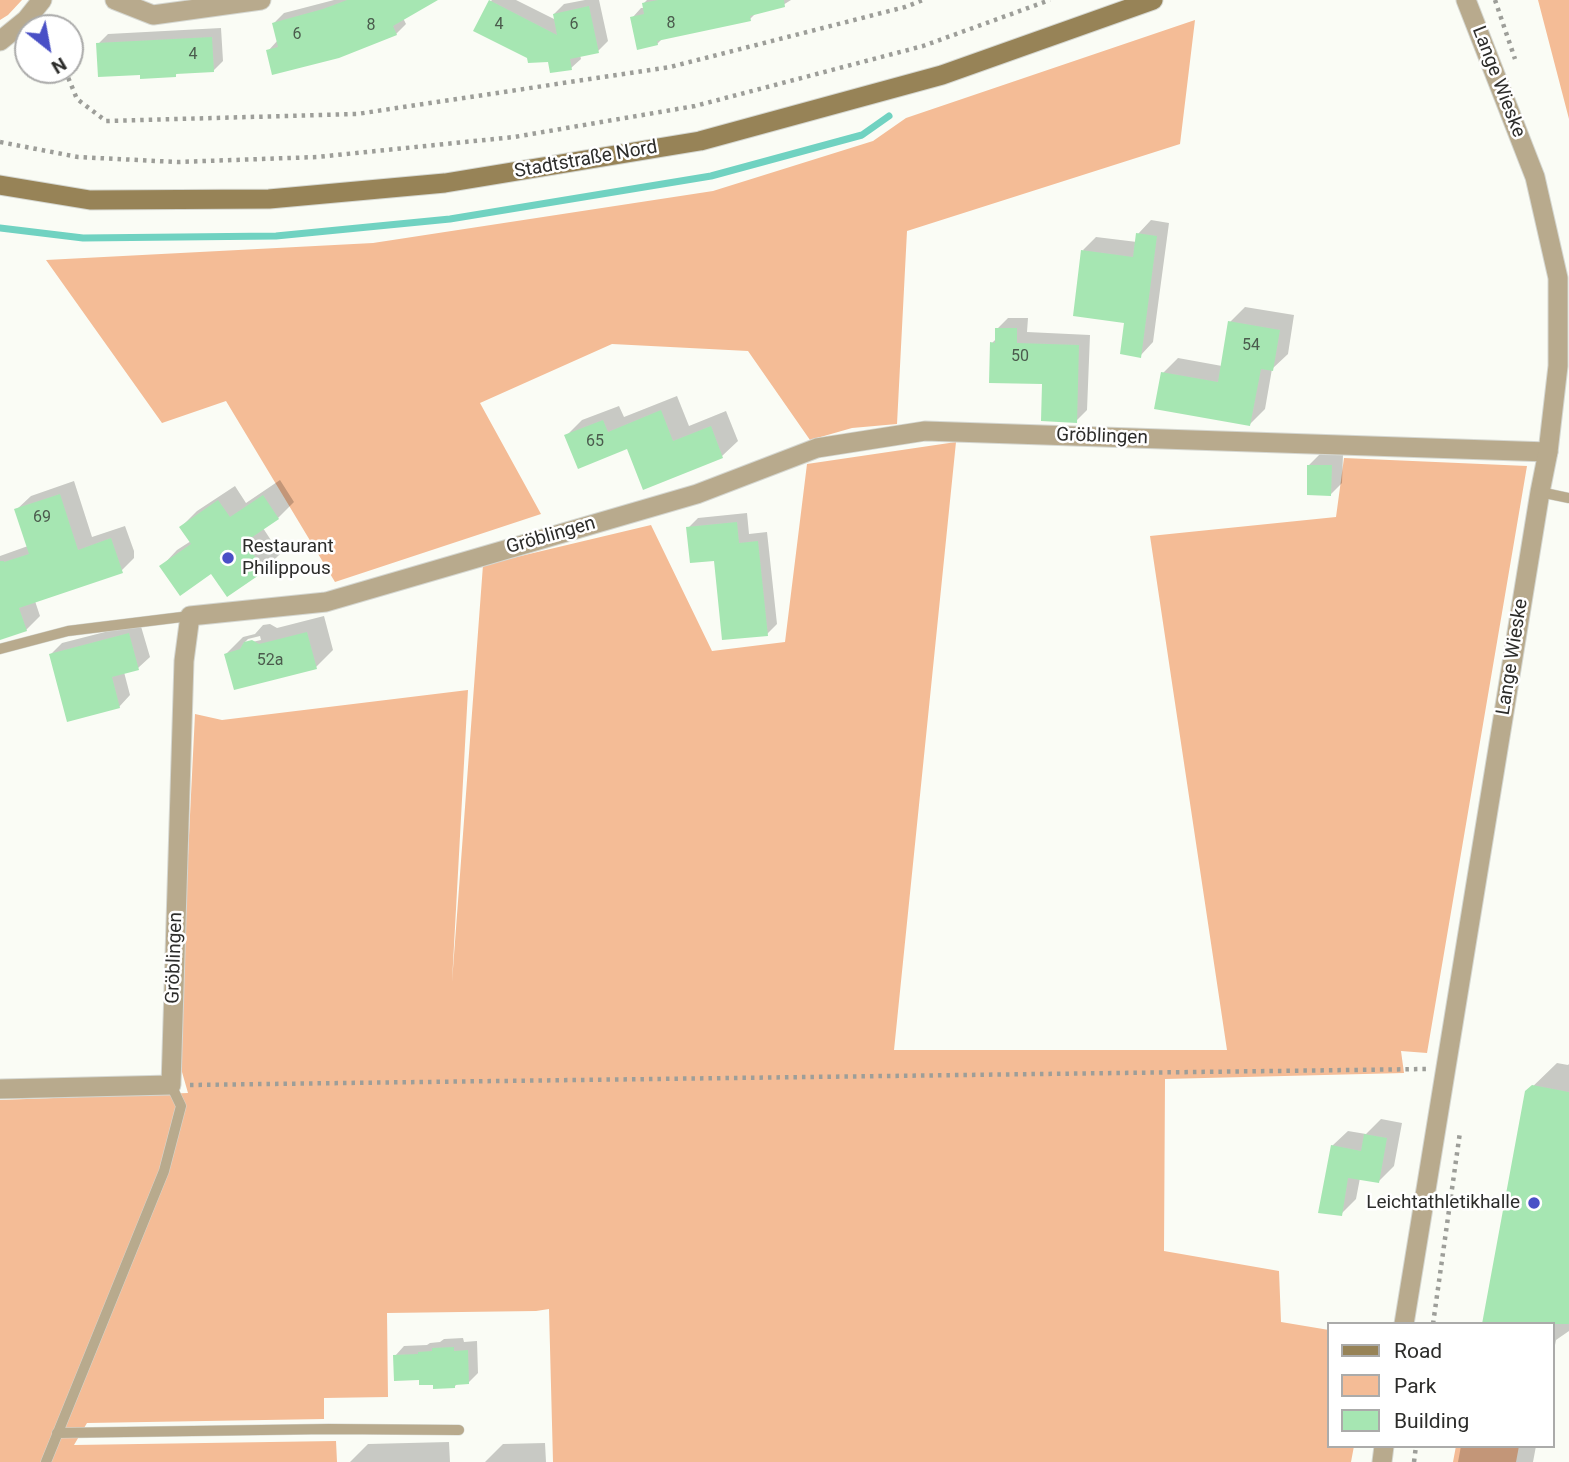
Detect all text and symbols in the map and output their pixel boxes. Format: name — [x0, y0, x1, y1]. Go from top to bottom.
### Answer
north arrow — [14, 14, 84, 84]
house number: 8 — [667, 14, 675, 34]
house number: 4 — [495, 15, 503, 35]
house number: 6 — [570, 15, 578, 35]
house number: 8 — [367, 16, 375, 36]
street label: Lange Wieske — [1466, 23, 1530, 141]
house number: 6 — [293, 25, 301, 45]
house number: 4 — [189, 45, 197, 65]
text: N — [47, 52, 71, 79]
street label: Stadtstraße Nord — [513, 136, 659, 184]
house number: 54 — [1242, 336, 1260, 356]
house number: 50 — [1011, 347, 1029, 367]
street label: Gröblingen — [1056, 424, 1148, 450]
house number: 65 — [586, 432, 604, 452]
house number: 69 — [33, 508, 51, 528]
street label: Gröblingen — [504, 512, 598, 560]
place label: Restaurant Philippous — [242, 536, 334, 580]
marker: Restaurant Philippous — [220, 550, 236, 566]
street label: Lange Wieske — [1493, 597, 1533, 717]
house number: 52a — [257, 651, 283, 671]
street label: Gröblingen — [162, 912, 188, 1004]
place label: Leichtathletikhalle — [1366, 1192, 1520, 1214]
marker: Leichtathletikhalle — [1526, 1195, 1542, 1211]
legend — [1328, 1322, 1555, 1448]
text: Road — [1394, 1339, 1442, 1363]
text: Park — [1394, 1374, 1436, 1398]
text: Building — [1394, 1409, 1469, 1433]

